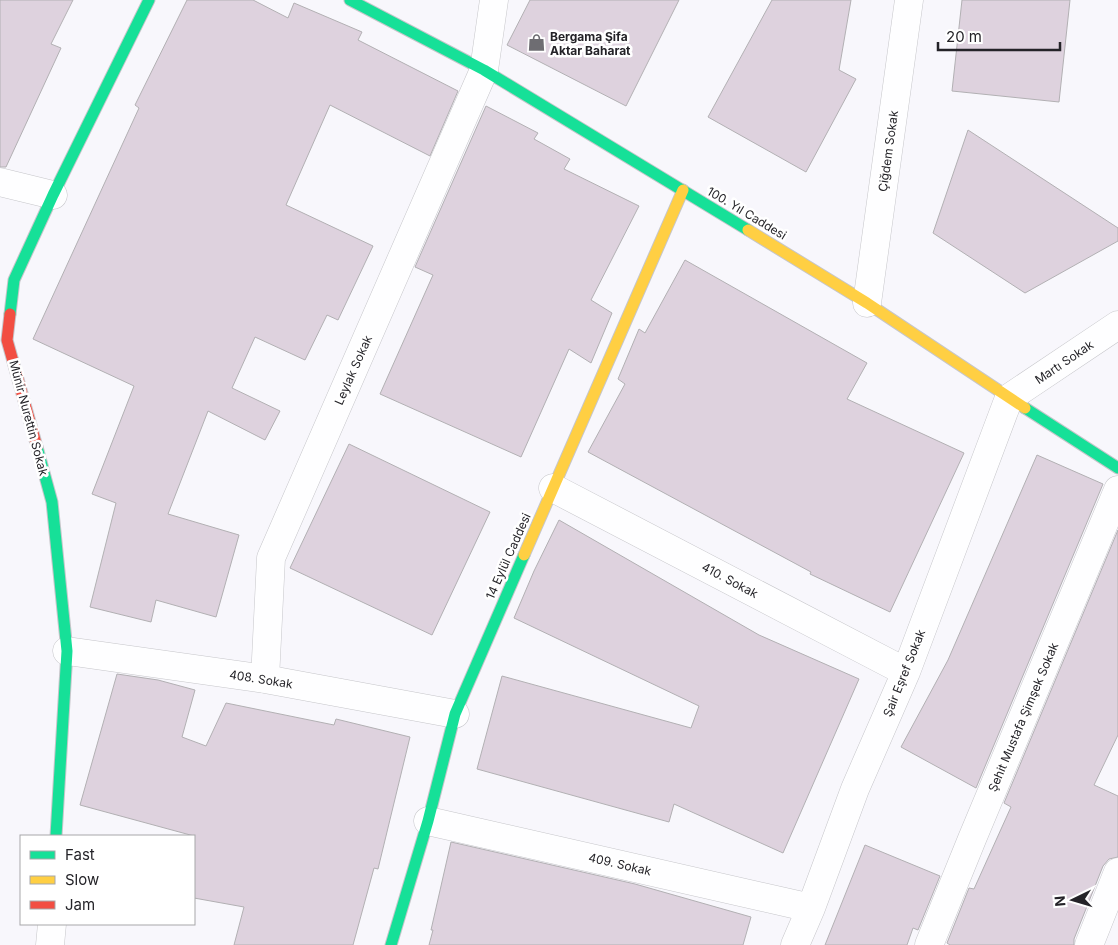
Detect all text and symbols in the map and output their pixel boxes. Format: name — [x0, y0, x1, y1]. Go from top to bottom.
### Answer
scale bar — [938, 20, 1060, 52]
text: 20 m — [946, 27, 982, 46]
place label: Bergama Şifa Aktar Baharat — [550, 29, 631, 58]
shop icon: Bergama Şifa Aktar Baharat — [526, 33, 546, 53]
street label: Çiğdem Sokak — [875, 109, 901, 193]
street label: 100. Yıl Caddesi — [705, 183, 790, 243]
street label: Leylak Sokak — [331, 332, 375, 407]
street label: Martı Sokak — [1032, 337, 1096, 387]
street label: Münir Nurettin Sokak — [6, 359, 52, 478]
street label: 14 Eylül Caddesi — [482, 511, 534, 601]
street label: 410. Sokak — [699, 559, 761, 601]
street label: Şair Eşref Sokak — [880, 627, 928, 719]
street label: Şehit Mustafa Şimşek Sokak — [985, 640, 1061, 794]
street label: 408. Sokak — [228, 667, 294, 691]
legend — [20, 835, 195, 925]
text: Fast — [65, 845, 95, 864]
street label: 409. Sokak — [587, 849, 653, 879]
text: Slow — [65, 870, 99, 889]
north arrow — [1048, 875, 1098, 925]
text: Jam — [65, 895, 95, 914]
text: N — [1051, 895, 1068, 907]

